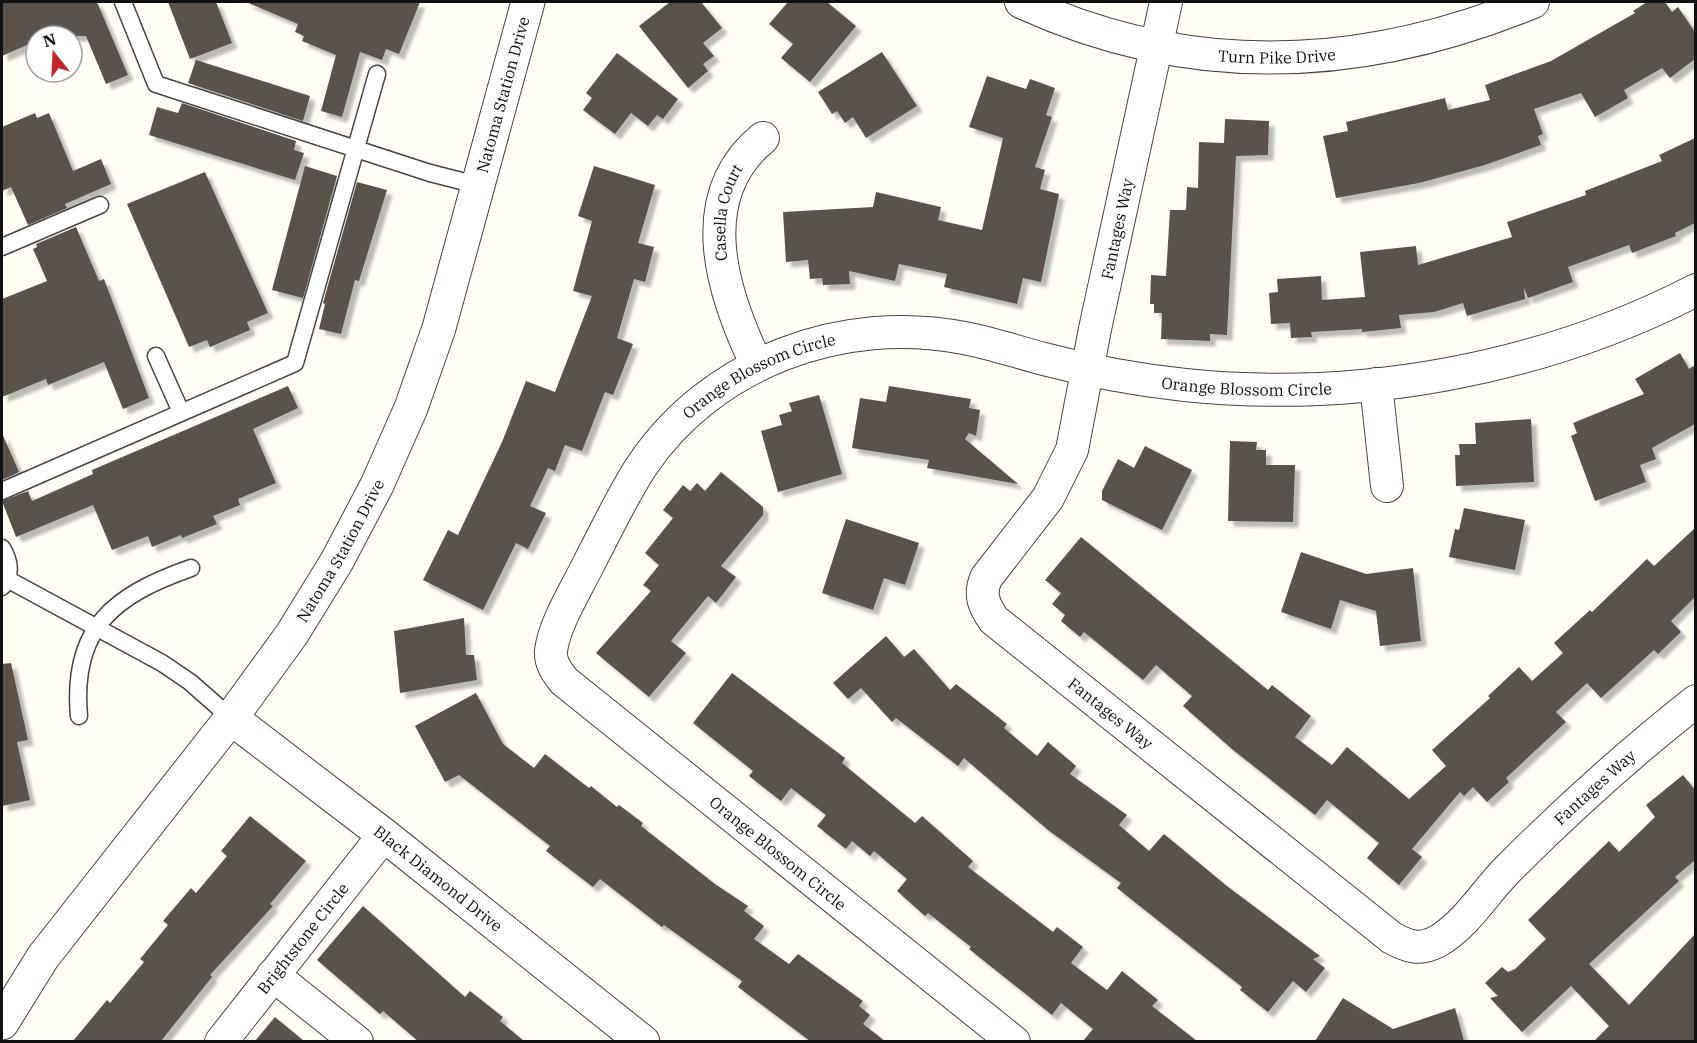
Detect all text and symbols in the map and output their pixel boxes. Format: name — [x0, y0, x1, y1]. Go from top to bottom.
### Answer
street label: Natoma Station Drive — [472, 14, 534, 175]
north arrow — [24, 24, 84, 84]
text: N — [40, 28, 58, 51]
street label: Turn Pike Drive — [1217, 44, 1337, 68]
street label: Casella Court — [709, 160, 747, 262]
street label: Fantages Way — [1097, 176, 1138, 281]
street label: Orange Blossom Circle — [678, 329, 837, 423]
street label: Orange Blossom Circle — [1160, 372, 1332, 400]
street label: Natoma Station Drive — [292, 476, 388, 626]
street label: Fantages Way — [1064, 673, 1157, 753]
street label: Fantages Way — [1550, 745, 1640, 829]
street label: Orange Blossom Circle — [705, 792, 851, 914]
street label: Black Diamond Drive — [370, 821, 507, 936]
street label: Brightstone Circle — [253, 879, 353, 998]

